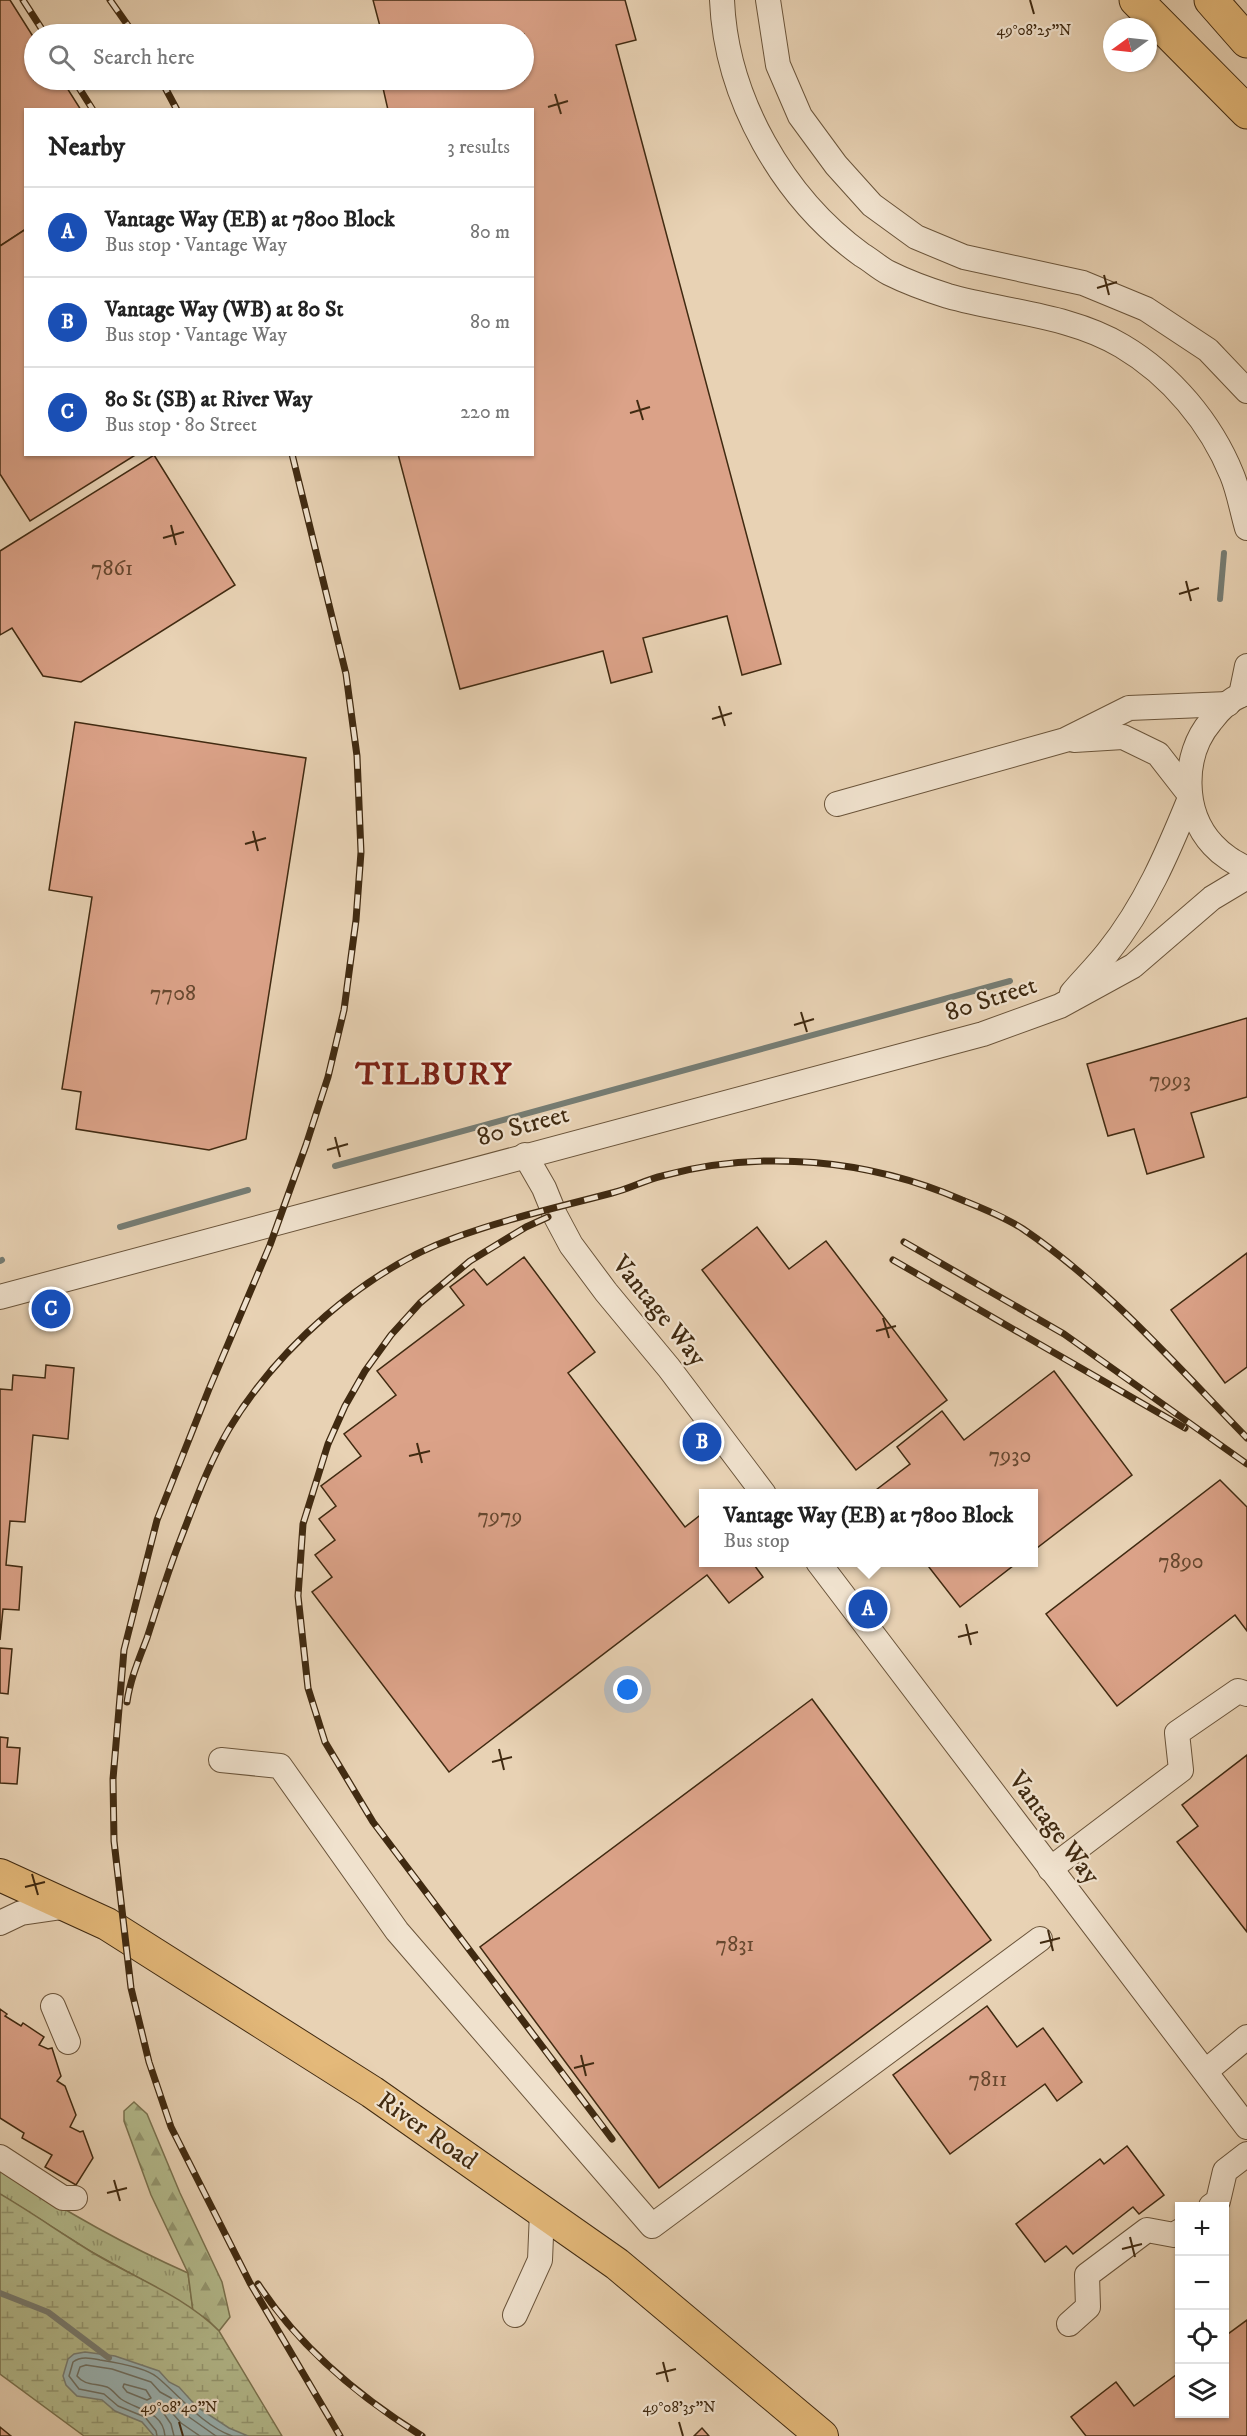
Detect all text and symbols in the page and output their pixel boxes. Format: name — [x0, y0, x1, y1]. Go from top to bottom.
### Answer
north arrow — [1103, 18, 1157, 72]
text: 49°08'25"N — [997, 21, 1071, 40]
search box — [24, 24, 534, 90]
icon: search — [45, 41, 78, 74]
text: Search here — [93, 44, 195, 71]
text: Nearby — [48, 131, 125, 164]
text: 3 results — [447, 135, 510, 160]
text: Vantage Way (EB) at 7800 Block — [105, 206, 395, 233]
text: A — [61, 220, 74, 245]
text: 80 m — [470, 220, 510, 245]
text: Bus stop · Vantage Way — [105, 233, 287, 258]
text: Vantage Way (WB) at 80 St — [105, 296, 344, 323]
text: B — [61, 310, 74, 335]
text: 80 m — [470, 310, 510, 335]
text: Bus stop · Vantage Way — [105, 323, 287, 348]
text: 80 St (SB) at River Way — [105, 386, 312, 413]
text: C — [61, 400, 74, 425]
text: 220 m — [460, 400, 510, 425]
text: Bus stop · 80 Street — [105, 413, 257, 438]
house number: 7861 — [91, 555, 133, 582]
street label: 80 Street — [941, 969, 1041, 1029]
house number: 7708 — [150, 980, 196, 1007]
district label: TILBURY — [355, 1055, 513, 1095]
house number: 7993 — [1149, 1067, 1191, 1094]
street label: 80 Street — [473, 1098, 573, 1154]
street label: Vantage Way — [604, 1248, 714, 1374]
pin: C — [32, 1286, 70, 1332]
pin: B — [682, 1420, 722, 1464]
house number: 7930 — [989, 1442, 1031, 1469]
popup — [699, 1489, 1038, 1567]
text: Vantage Way (EB) at 7800 Block — [724, 1502, 1013, 1529]
house number: 7979 — [477, 1503, 523, 1530]
text: Bus stop — [724, 1529, 790, 1554]
house number: 7890 — [1158, 1548, 1204, 1575]
pin: A — [848, 1586, 888, 1632]
your location — [613, 1675, 642, 1704]
street label: Vantage Way — [1000, 1764, 1108, 1892]
house number: 7831 — [716, 1931, 754, 1958]
house number: 7811 — [969, 2066, 1007, 2093]
street label: River Road — [370, 2084, 484, 2178]
map controls — [1175, 2202, 1229, 2418]
button: + — [1175, 2202, 1229, 2256]
button: − — [1175, 2256, 1229, 2310]
button: locate — [1175, 2310, 1229, 2364]
button: layers — [1175, 2364, 1229, 2418]
text: 49°08'40"N — [141, 2398, 217, 2417]
text: 49°08'35"N — [642, 2398, 716, 2417]

